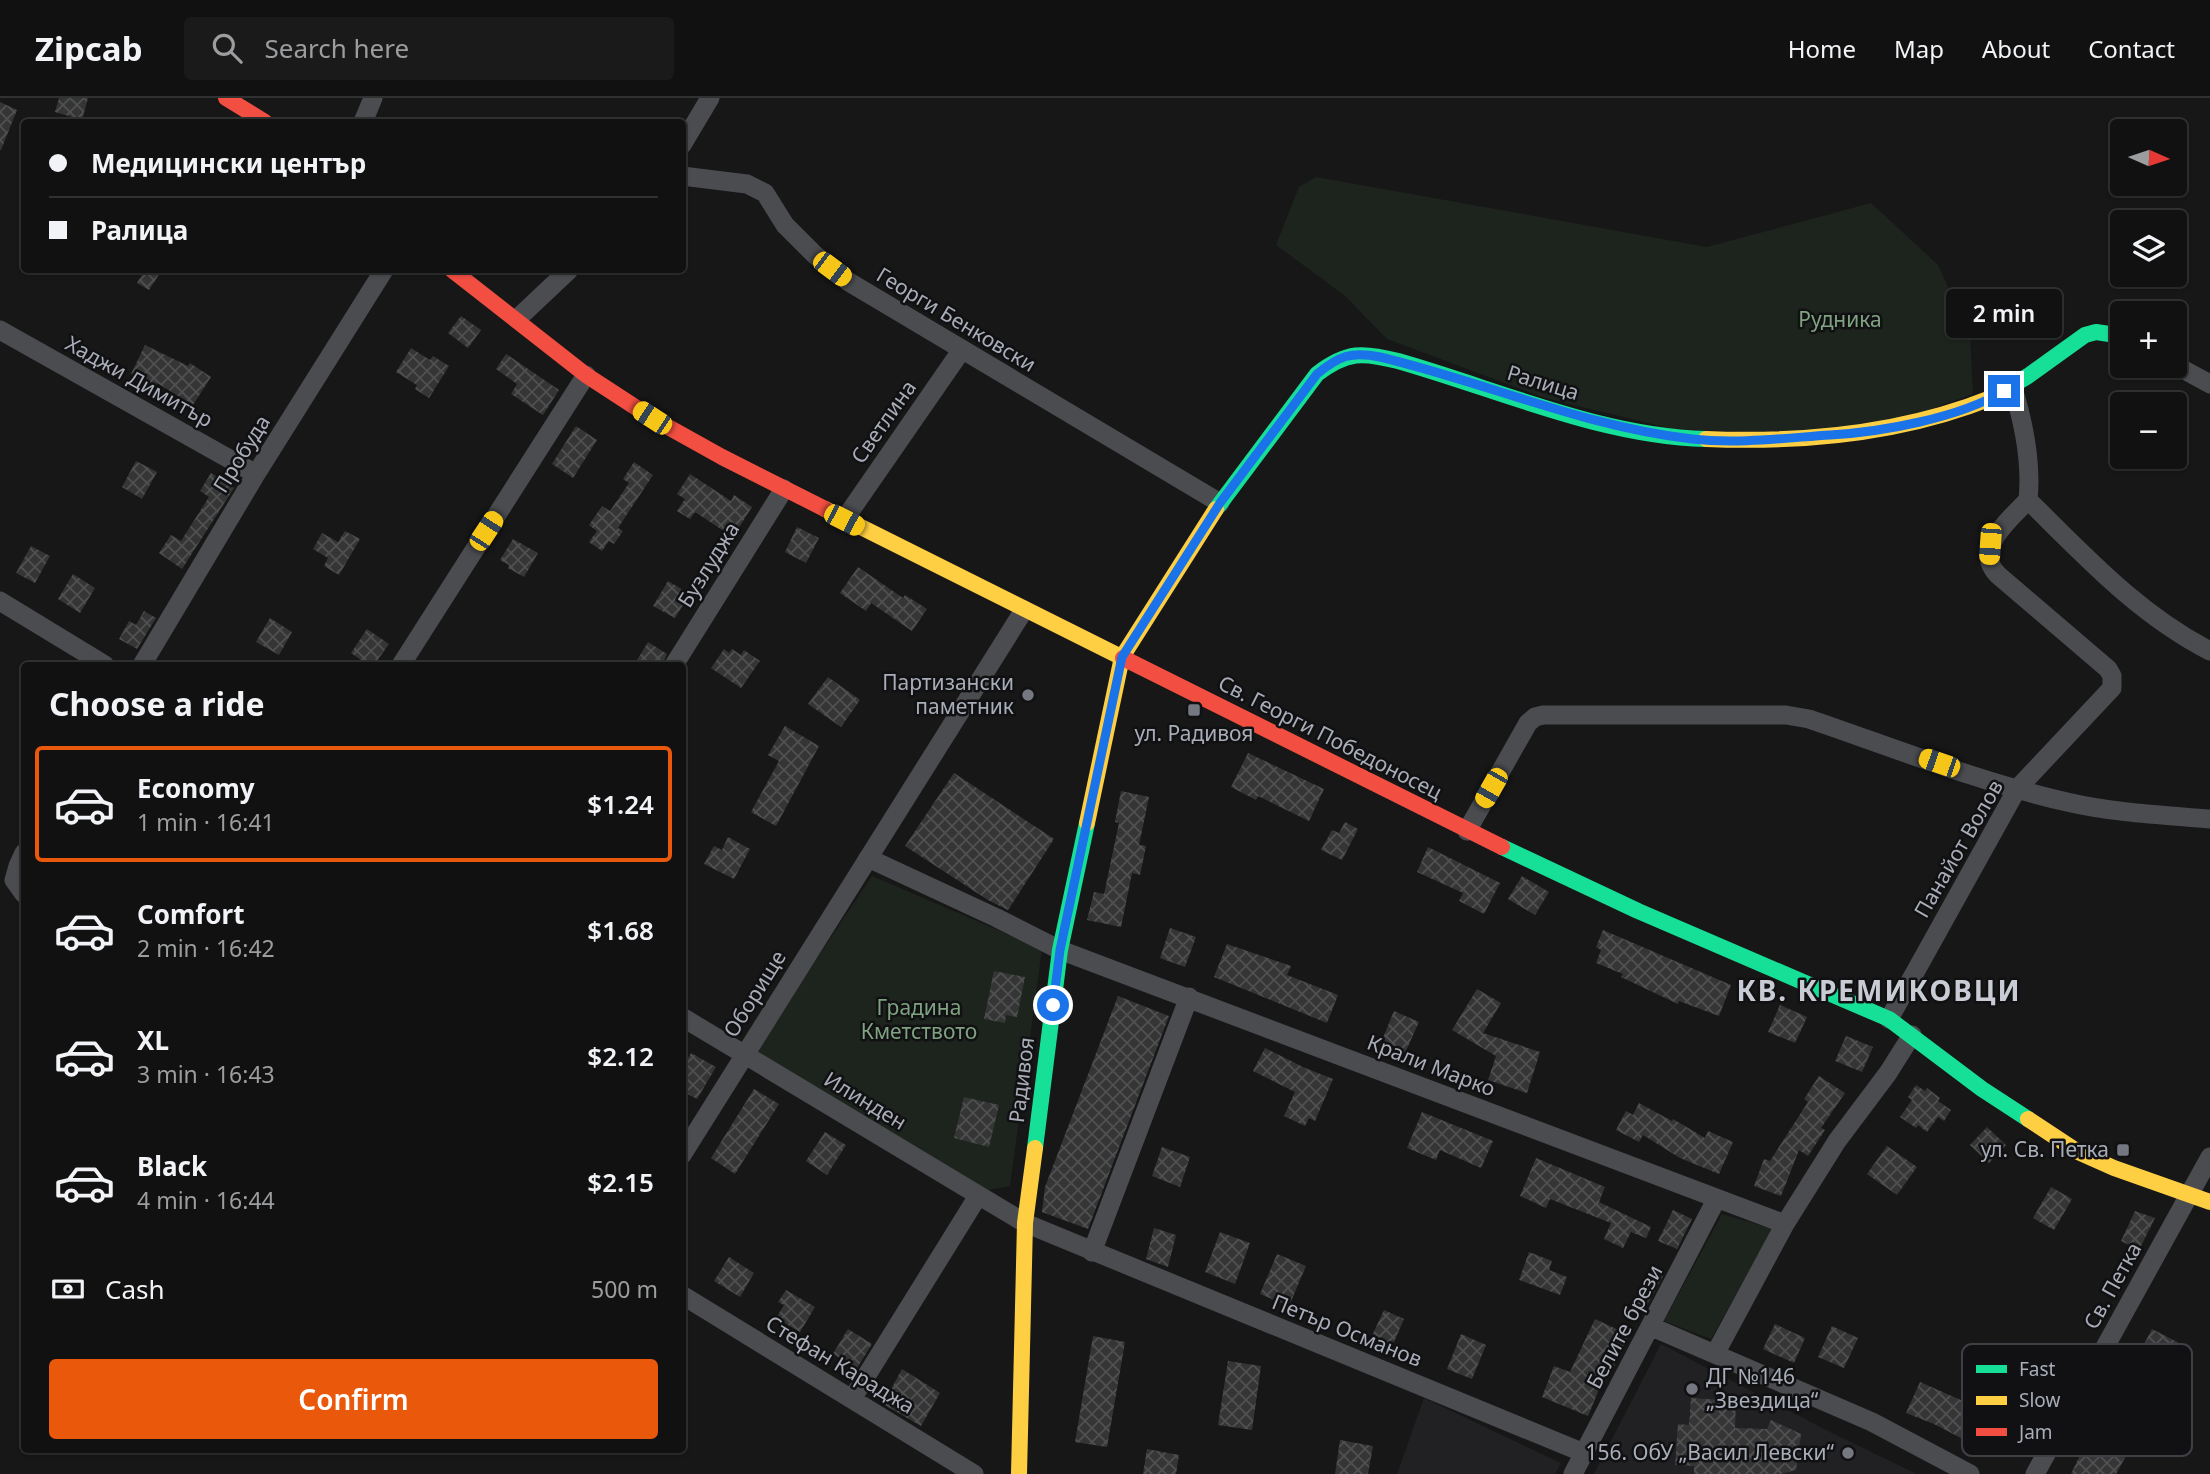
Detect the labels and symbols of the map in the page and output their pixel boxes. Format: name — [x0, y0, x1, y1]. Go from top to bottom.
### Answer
north arrow — [2110, 119, 2188, 196]
car — [809, 248, 856, 290]
street label: Георги Бенковски — [872, 260, 1041, 378]
callout: 2 min — [1946, 289, 2062, 338]
park label: Рудника — [1798, 305, 1882, 333]
street label: Хаджи Димитър — [61, 329, 218, 433]
street label: Ралица — [1504, 358, 1583, 406]
street label: Светлина — [844, 374, 922, 469]
route end — [1988, 375, 2020, 407]
car — [629, 398, 676, 438]
street label: Пробуда — [206, 409, 276, 498]
car — [821, 501, 868, 539]
car — [466, 508, 507, 554]
street label: Бузлуджа — [671, 517, 745, 612]
car — [1979, 522, 2002, 566]
place label: Партизански паметник — [882, 668, 1014, 720]
street label: Св. Георги Победоносец — [1214, 668, 1447, 806]
marker: Партизански паметник — [1020, 687, 1036, 703]
marker: ул. Радивоя — [1186, 702, 1202, 718]
place label: ул. Радивоя — [1135, 719, 1253, 747]
car — [1916, 746, 1963, 780]
car — [1472, 765, 1511, 811]
street label: Панайот Волов — [1907, 774, 2009, 923]
street label: Оборище — [717, 945, 792, 1042]
district label: КВ. КРЕМИКОВЦИ — [1736, 971, 2022, 1009]
route start — [1037, 989, 1069, 1021]
park label: Градина Кметството — [861, 993, 977, 1045]
street label: Крали Марко — [1363, 1028, 1499, 1102]
street label: Радивоя — [1002, 1036, 1040, 1124]
street label: Илинден — [819, 1065, 912, 1136]
place label: ул. Св. Петка — [1981, 1135, 2109, 1163]
marker: ул. Св. Петка — [2115, 1142, 2131, 1158]
street label: Св. Петка — [2077, 1237, 2147, 1334]
street label: Белите брези — [1580, 1260, 1669, 1393]
street label: Петър Османов — [1268, 1287, 1426, 1373]
street label: Стефан Караджа — [761, 1309, 920, 1420]
legend — [1962, 1344, 2192, 1456]
text: Fast — [2019, 1356, 2056, 1382]
place label: ДГ №146 „Звездица“ — [1706, 1362, 1819, 1414]
marker: ДГ №146 „Звездица“ — [1684, 1381, 1700, 1397]
text: Slow — [2019, 1387, 2060, 1413]
text: Jam — [2017, 1419, 2053, 1445]
place label: 156. ОбУ „Васил Левски“ — [1585, 1438, 1834, 1466]
marker: 156. ОбУ „Васил Левски“ — [1840, 1445, 1856, 1461]

